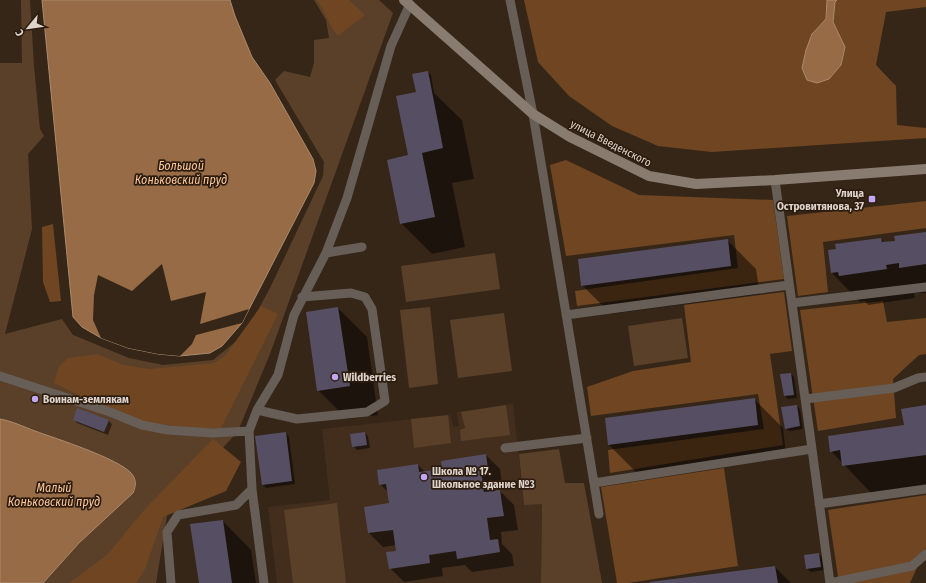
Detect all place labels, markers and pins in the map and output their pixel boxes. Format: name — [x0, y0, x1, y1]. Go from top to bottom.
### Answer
place label: Улица Островитянова, 37 — [777, 187, 865, 213]
marker: Улица Островитянова, 37 — [867, 194, 877, 204]
place label: Wildberries — [343, 371, 396, 384]
marker: Wildberries — [330, 372, 340, 382]
place label: Воинам-землякам — [43, 393, 129, 406]
marker: Воинам-землякам — [30, 394, 40, 404]
place label: Школа № 17. Школьное здание №3 — [432, 465, 535, 491]
marker: Школа № 17. Школьное здание №3 — [419, 472, 429, 482]

